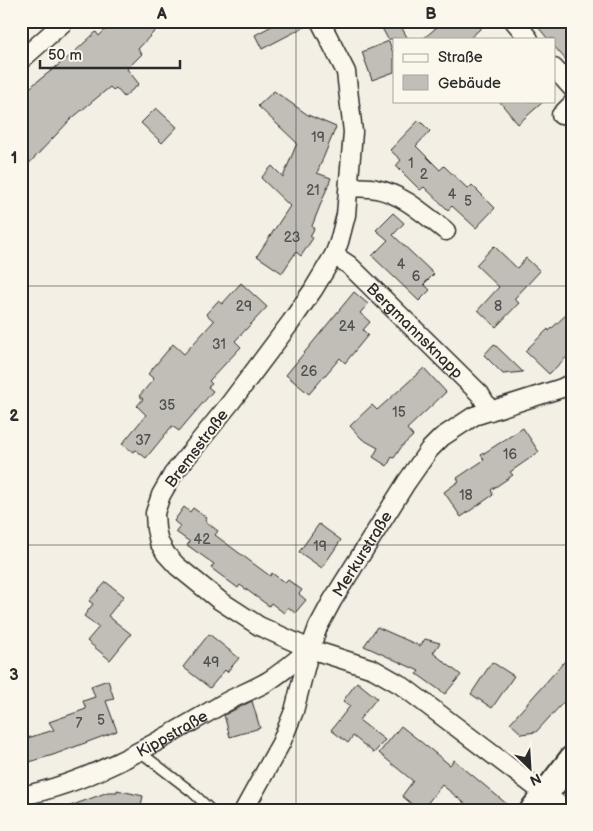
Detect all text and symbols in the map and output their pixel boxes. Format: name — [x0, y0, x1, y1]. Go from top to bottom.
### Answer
text: A — [156, 5, 167, 24]
text: B — [425, 5, 437, 24]
scale bar — [40, 38, 180, 70]
legend — [393, 38, 556, 102]
text: 50 m — [48, 46, 82, 65]
text: Straße — [438, 48, 483, 67]
text: Gebäude — [438, 74, 501, 93]
house number: 19 — [311, 129, 325, 146]
text: 1 — [11, 149, 17, 168]
house number: 1 — [408, 155, 414, 172]
house number: 2 — [420, 166, 429, 183]
house number: 21 — [306, 182, 320, 199]
house number: 4 — [448, 186, 457, 203]
house number: 5 — [464, 193, 472, 210]
house number: 23 — [284, 229, 300, 246]
house number: 4 — [397, 256, 406, 273]
house number: 6 — [412, 268, 421, 285]
street label: Bergmannsknapp — [362, 280, 466, 383]
house number: 29 — [236, 298, 252, 315]
house number: 8 — [494, 298, 502, 315]
house number: 24 — [339, 318, 356, 335]
house number: 31 — [212, 336, 226, 353]
house number: 26 — [301, 363, 318, 380]
house number: 35 — [159, 397, 175, 414]
house number: 15 — [392, 404, 406, 421]
street label: Bremsstraße — [162, 406, 233, 492]
text: 2 — [9, 407, 19, 426]
house number: 37 — [135, 432, 151, 449]
house number: 16 — [503, 446, 517, 463]
house number: 18 — [459, 487, 473, 504]
street label: Merkurstraße — [329, 508, 397, 601]
house number: 42 — [194, 531, 211, 548]
house number: 19 — [313, 538, 327, 555]
house number: 49 — [203, 654, 219, 671]
text: 3 — [9, 666, 19, 685]
street label: Kippstraße — [134, 707, 212, 762]
house number: 5 — [97, 712, 105, 729]
house number: 7 — [76, 715, 83, 732]
north arrow — [506, 744, 556, 794]
text: N — [527, 769, 544, 789]

